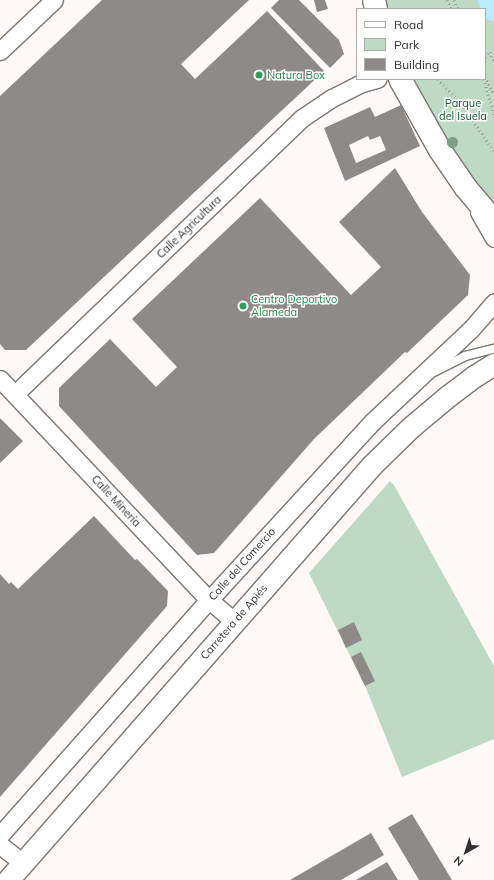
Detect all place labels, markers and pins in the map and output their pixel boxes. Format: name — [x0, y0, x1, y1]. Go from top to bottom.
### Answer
place label: Natura Box — [267, 68, 325, 82]
marker: Natura Box — [254, 70, 264, 80]
place label: Centro Deportivo Alameda — [251, 293, 337, 319]
marker: Centro Deportivo Alameda — [238, 301, 248, 311]

